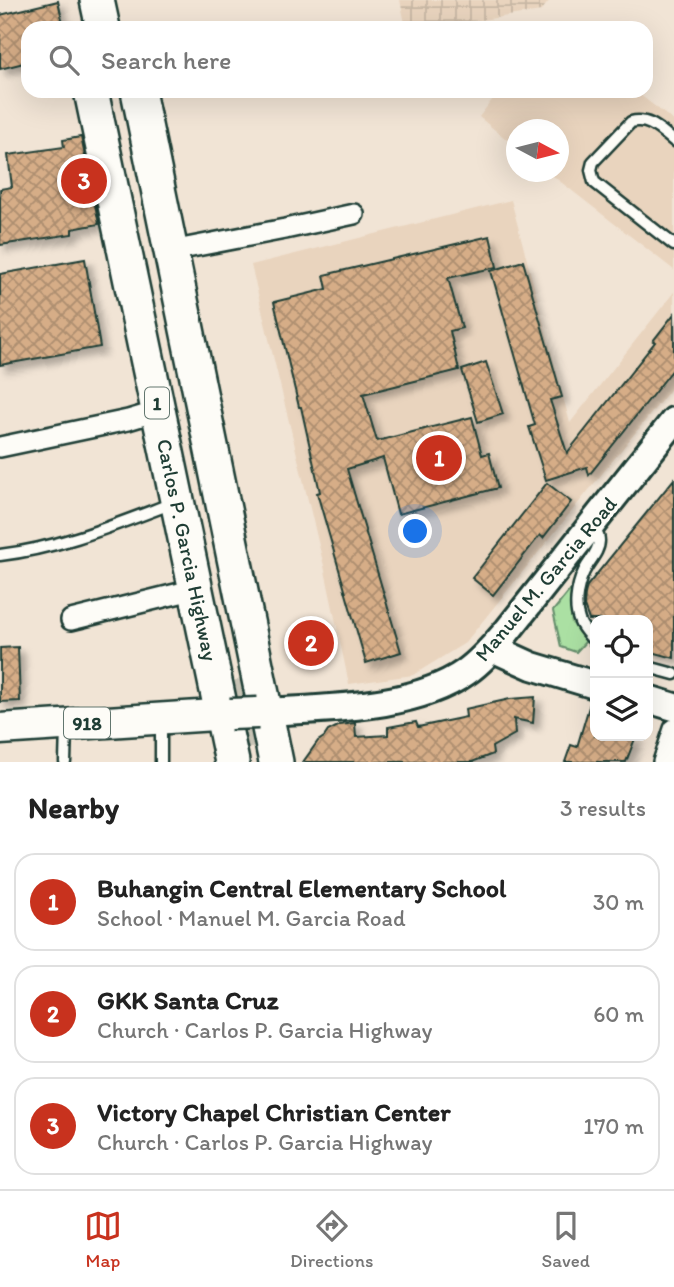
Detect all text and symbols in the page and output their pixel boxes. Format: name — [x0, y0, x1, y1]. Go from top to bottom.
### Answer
search box — [21, 21, 653, 98]
icon: search — [45, 41, 83, 79]
text: Search here — [101, 44, 231, 76]
north arrow — [506, 119, 569, 182]
pin: 3 — [61, 155, 107, 207]
road number: 1 — [145, 388, 169, 418]
pin: 1 — [416, 432, 462, 484]
street label: Carlos P. Garcia Highway — [152, 437, 223, 663]
street label: Manuel M. Garcia Road — [469, 491, 622, 666]
your location — [398, 514, 432, 548]
map controls — [590, 615, 653, 741]
button: locate — [590, 615, 653, 678]
pin: 2 — [288, 617, 334, 669]
button: layers — [590, 678, 653, 741]
road number: 918 — [64, 708, 110, 738]
text: Nearby — [28, 789, 119, 826]
text: 3 results — [560, 794, 646, 822]
text: Buhangin Central Elementary School — [97, 872, 506, 904]
text: 1 — [48, 888, 58, 916]
text: 30 m — [593, 888, 644, 916]
text: School · Manuel M. Garcia Road — [97, 904, 406, 932]
text: GKK Santa Cruz — [97, 984, 278, 1016]
text: 2 — [47, 1000, 59, 1028]
text: 60 m — [593, 1000, 644, 1028]
text: Church · Carlos P. Garcia Highway — [97, 1016, 432, 1044]
text: Victory Chapel Christian Center — [97, 1096, 451, 1128]
text: 3 — [47, 1112, 59, 1140]
text: 170 m — [583, 1112, 644, 1140]
text: Church · Carlos P. Garcia Highway — [97, 1128, 432, 1156]
tab: Map — [84, 1207, 122, 1272]
tab: Directions — [290, 1207, 374, 1272]
tab: Saved — [542, 1207, 590, 1272]

